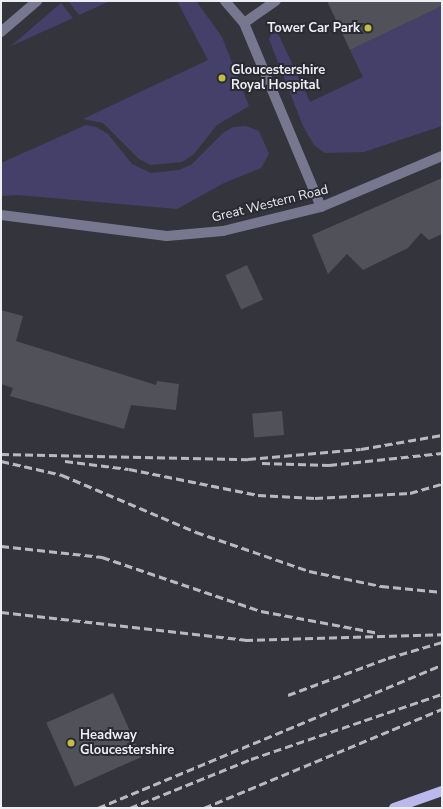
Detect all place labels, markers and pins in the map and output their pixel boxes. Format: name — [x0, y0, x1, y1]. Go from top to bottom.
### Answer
place label: Tower Car Park — [267, 20, 360, 36]
marker: Tower Car Park — [363, 23, 373, 33]
place label: Gloucestershire Royal Hospital — [231, 63, 325, 94]
marker: Gloucestershire Royal Hospital — [216, 72, 228, 84]
place label: Headway Gloucestershire — [80, 728, 174, 759]
marker: Headway Gloucestershire — [65, 737, 77, 749]

